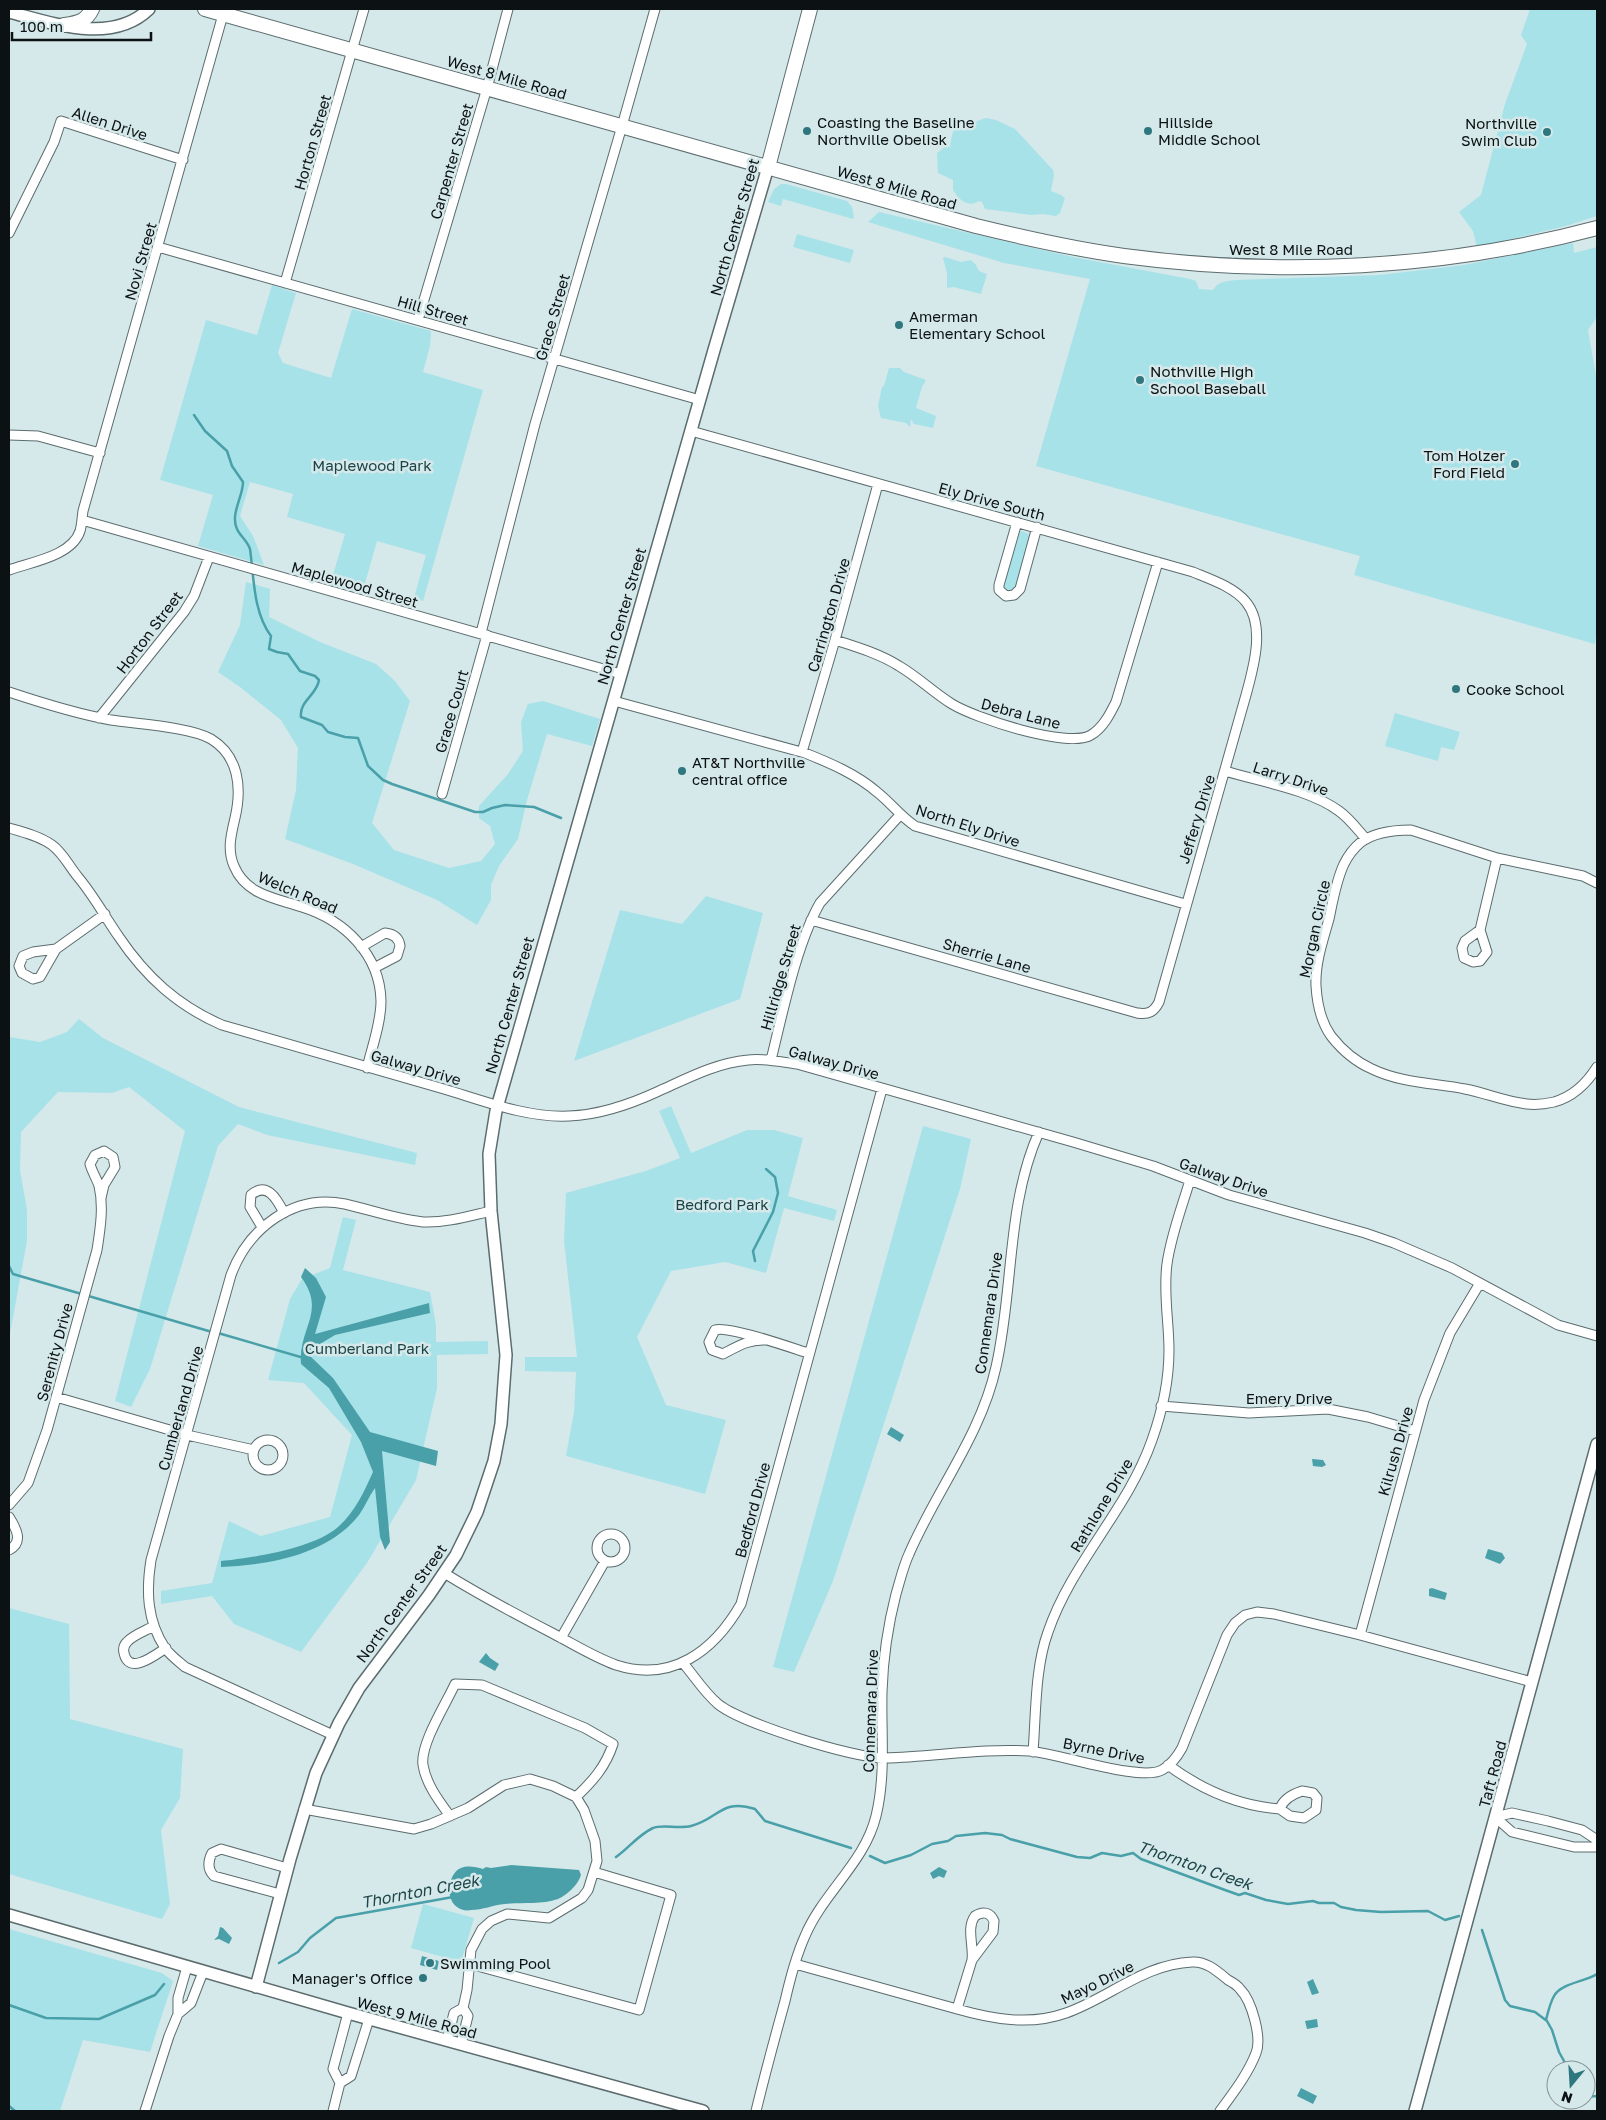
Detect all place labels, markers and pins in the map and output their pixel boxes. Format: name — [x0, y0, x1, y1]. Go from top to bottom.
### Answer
place label: Coasting the Baseline Northville Obelisk — [817, 113, 975, 148]
place label: Hillside Middle School — [1158, 113, 1260, 148]
place label: Northville Swim Club — [1461, 114, 1537, 149]
marker: Coasting the Baseline Northville Obelisk — [801, 125, 813, 137]
marker: Hillside Middle School — [1142, 125, 1154, 137]
marker: Northville Swim Club — [1541, 126, 1553, 138]
place label: Amerman Elementary School — [909, 307, 1045, 342]
marker: Amerman Elementary School — [893, 319, 905, 331]
place label: Nothville High School Baseball — [1150, 362, 1266, 397]
marker: Nothville High School Baseball — [1134, 374, 1146, 386]
place label: Tom Holzer Ford Field — [1423, 446, 1505, 481]
marker: Tom Holzer Ford Field — [1509, 458, 1521, 470]
place label: Cooke School — [1466, 680, 1565, 698]
marker: Cooke School — [1450, 683, 1462, 695]
place label: AT&T Northville central office — [692, 753, 806, 788]
marker: AT&T Northville central office — [676, 765, 688, 777]
place label: Swimming Pool — [440, 1954, 551, 1972]
marker: Swimming Pool — [424, 1957, 436, 1969]
place label: Manager's Office — [291, 1969, 413, 1987]
marker: Manager's Office — [417, 1972, 429, 1984]

